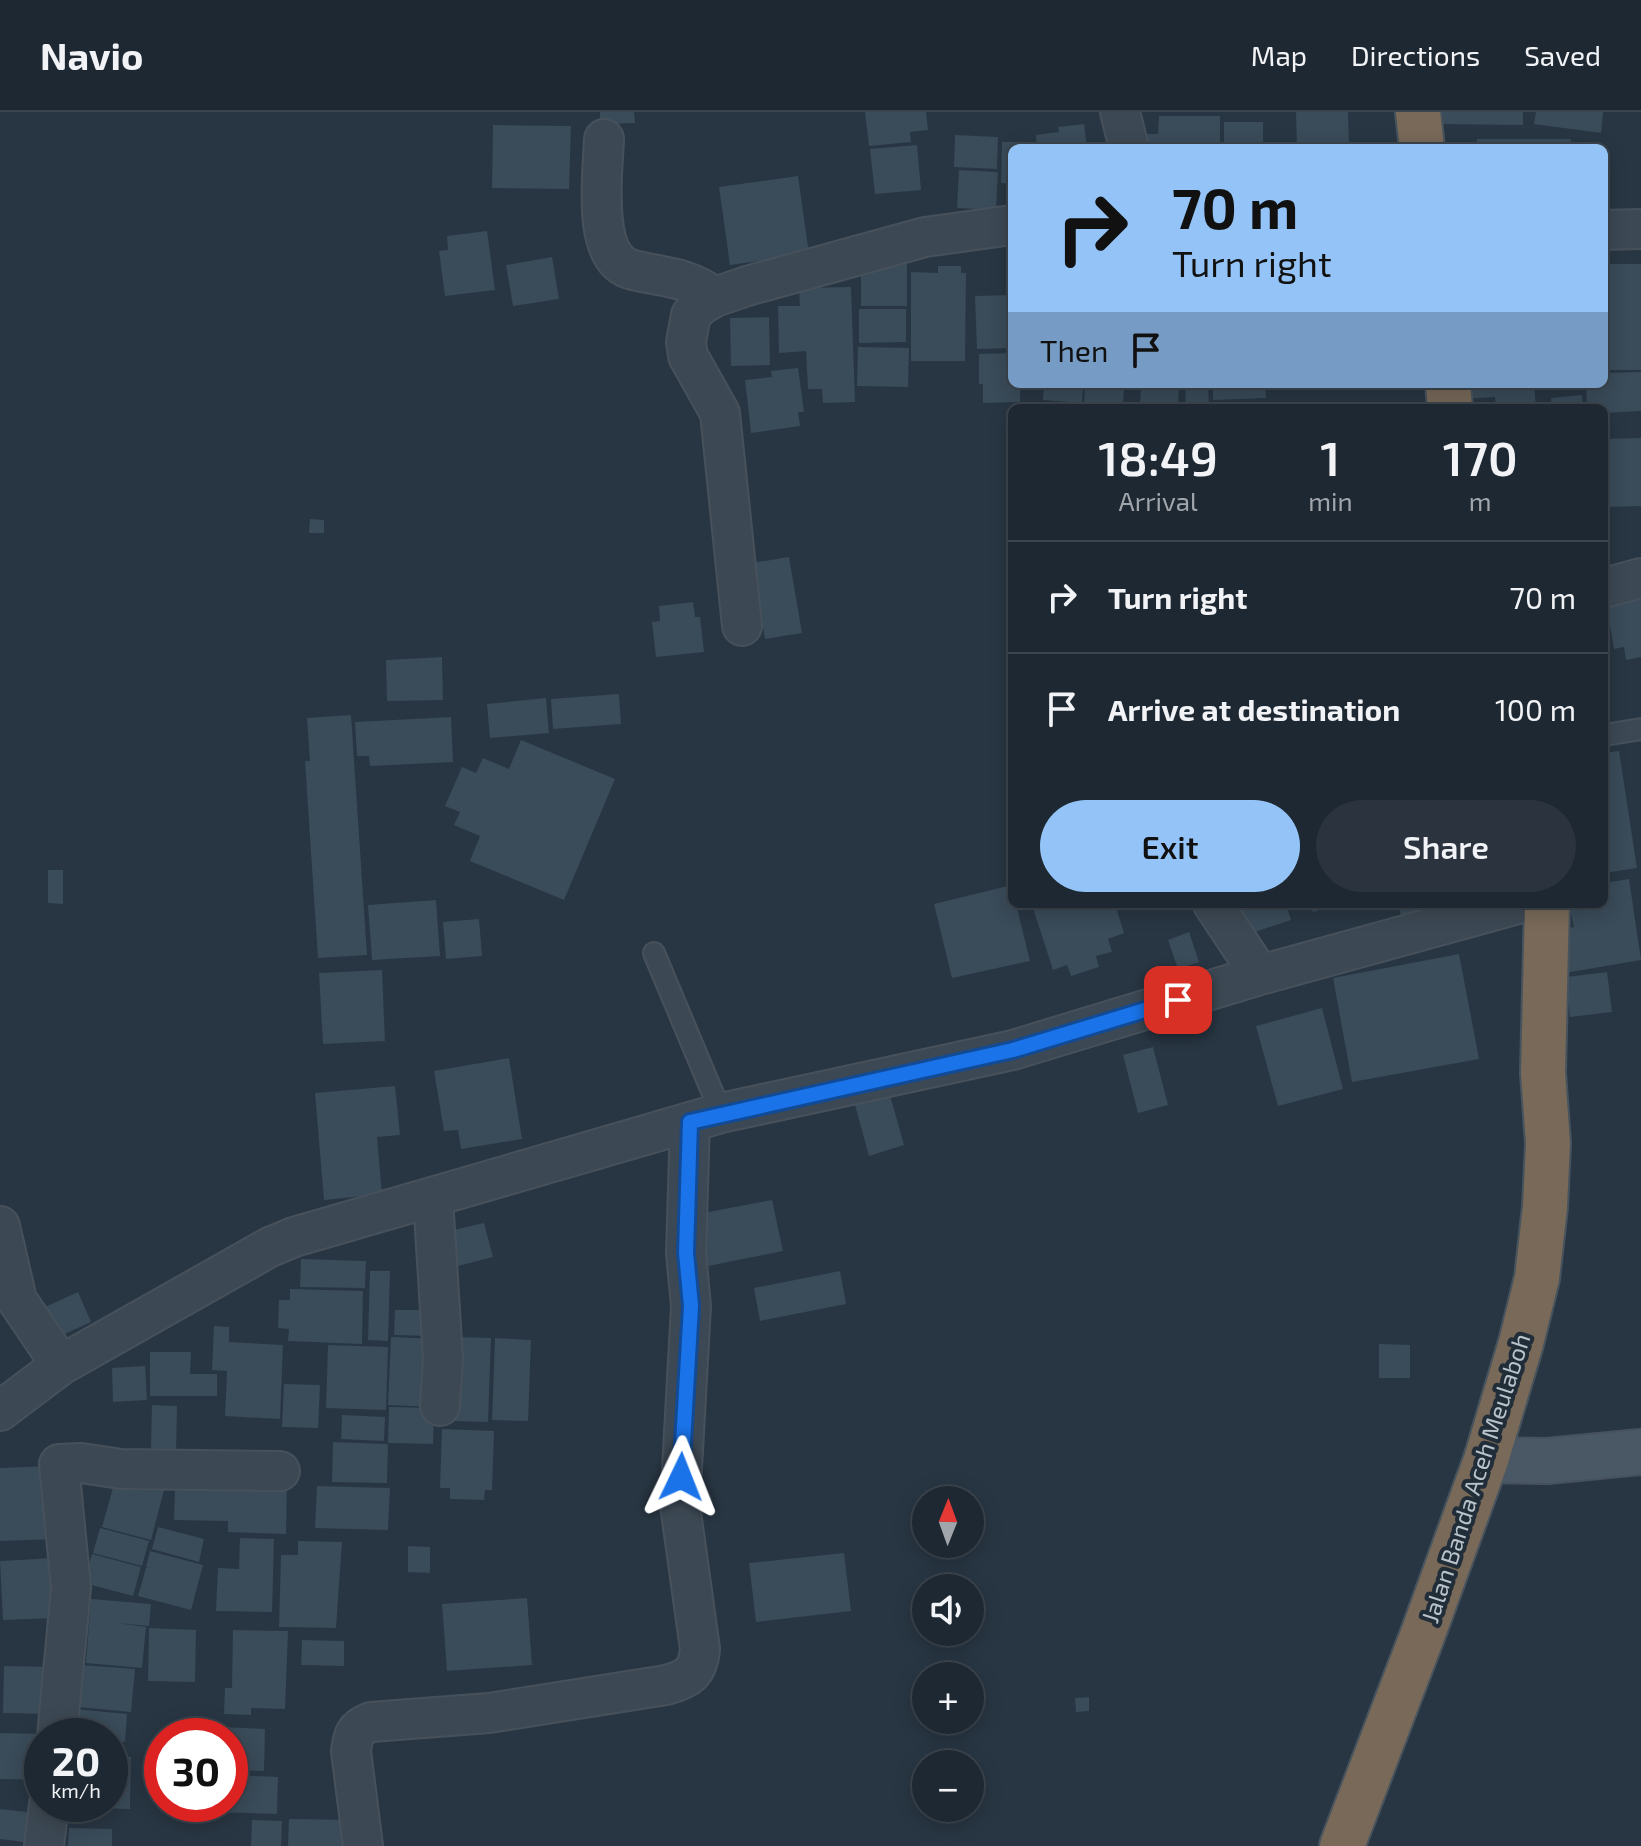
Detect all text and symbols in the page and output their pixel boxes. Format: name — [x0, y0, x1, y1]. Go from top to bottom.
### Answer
text: Navio — [40, 32, 143, 78]
text: Map — [1251, 38, 1307, 72]
text: Directions — [1351, 38, 1480, 72]
text: Saved — [1524, 38, 1601, 72]
text: 70 m — [1172, 173, 1298, 240]
icon: right — [1040, 176, 1144, 280]
text: Turn right — [1172, 241, 1332, 284]
icon: arrive — [1124, 328, 1168, 372]
text: Then — [1040, 332, 1108, 368]
text: 18:49 — [1098, 428, 1218, 486]
text: 1 — [1320, 428, 1340, 486]
text: 170 — [1443, 428, 1518, 486]
text: Arrival — [1119, 485, 1198, 516]
text: min — [1308, 485, 1353, 516]
text: m — [1469, 485, 1492, 516]
icon: right — [1040, 575, 1084, 619]
text: Turn right — [1108, 579, 1248, 615]
text: 70 m — [1510, 579, 1576, 615]
icon: arrive — [1040, 687, 1084, 731]
text: Arrive at destination — [1108, 691, 1400, 727]
text: 100 m — [1495, 691, 1576, 727]
button: Exit — [1040, 800, 1300, 892]
button: Share — [1316, 800, 1576, 892]
pin — [1144, 966, 1212, 1034]
icon: arrive — [1156, 978, 1200, 1022]
street label: Jalan Banda Aceh Meulaboh — [1414, 1330, 1536, 1626]
position arrow — [639, 1435, 723, 1519]
north arrow — [912, 1486, 984, 1558]
map controls — [912, 1486, 984, 1822]
button: sound — [912, 1574, 984, 1646]
button: + — [912, 1662, 984, 1734]
speed limit sign: 30 — [144, 1718, 248, 1822]
text: 20 — [52, 1736, 100, 1784]
button: − — [912, 1750, 984, 1822]
text: km/h — [51, 1778, 101, 1802]

